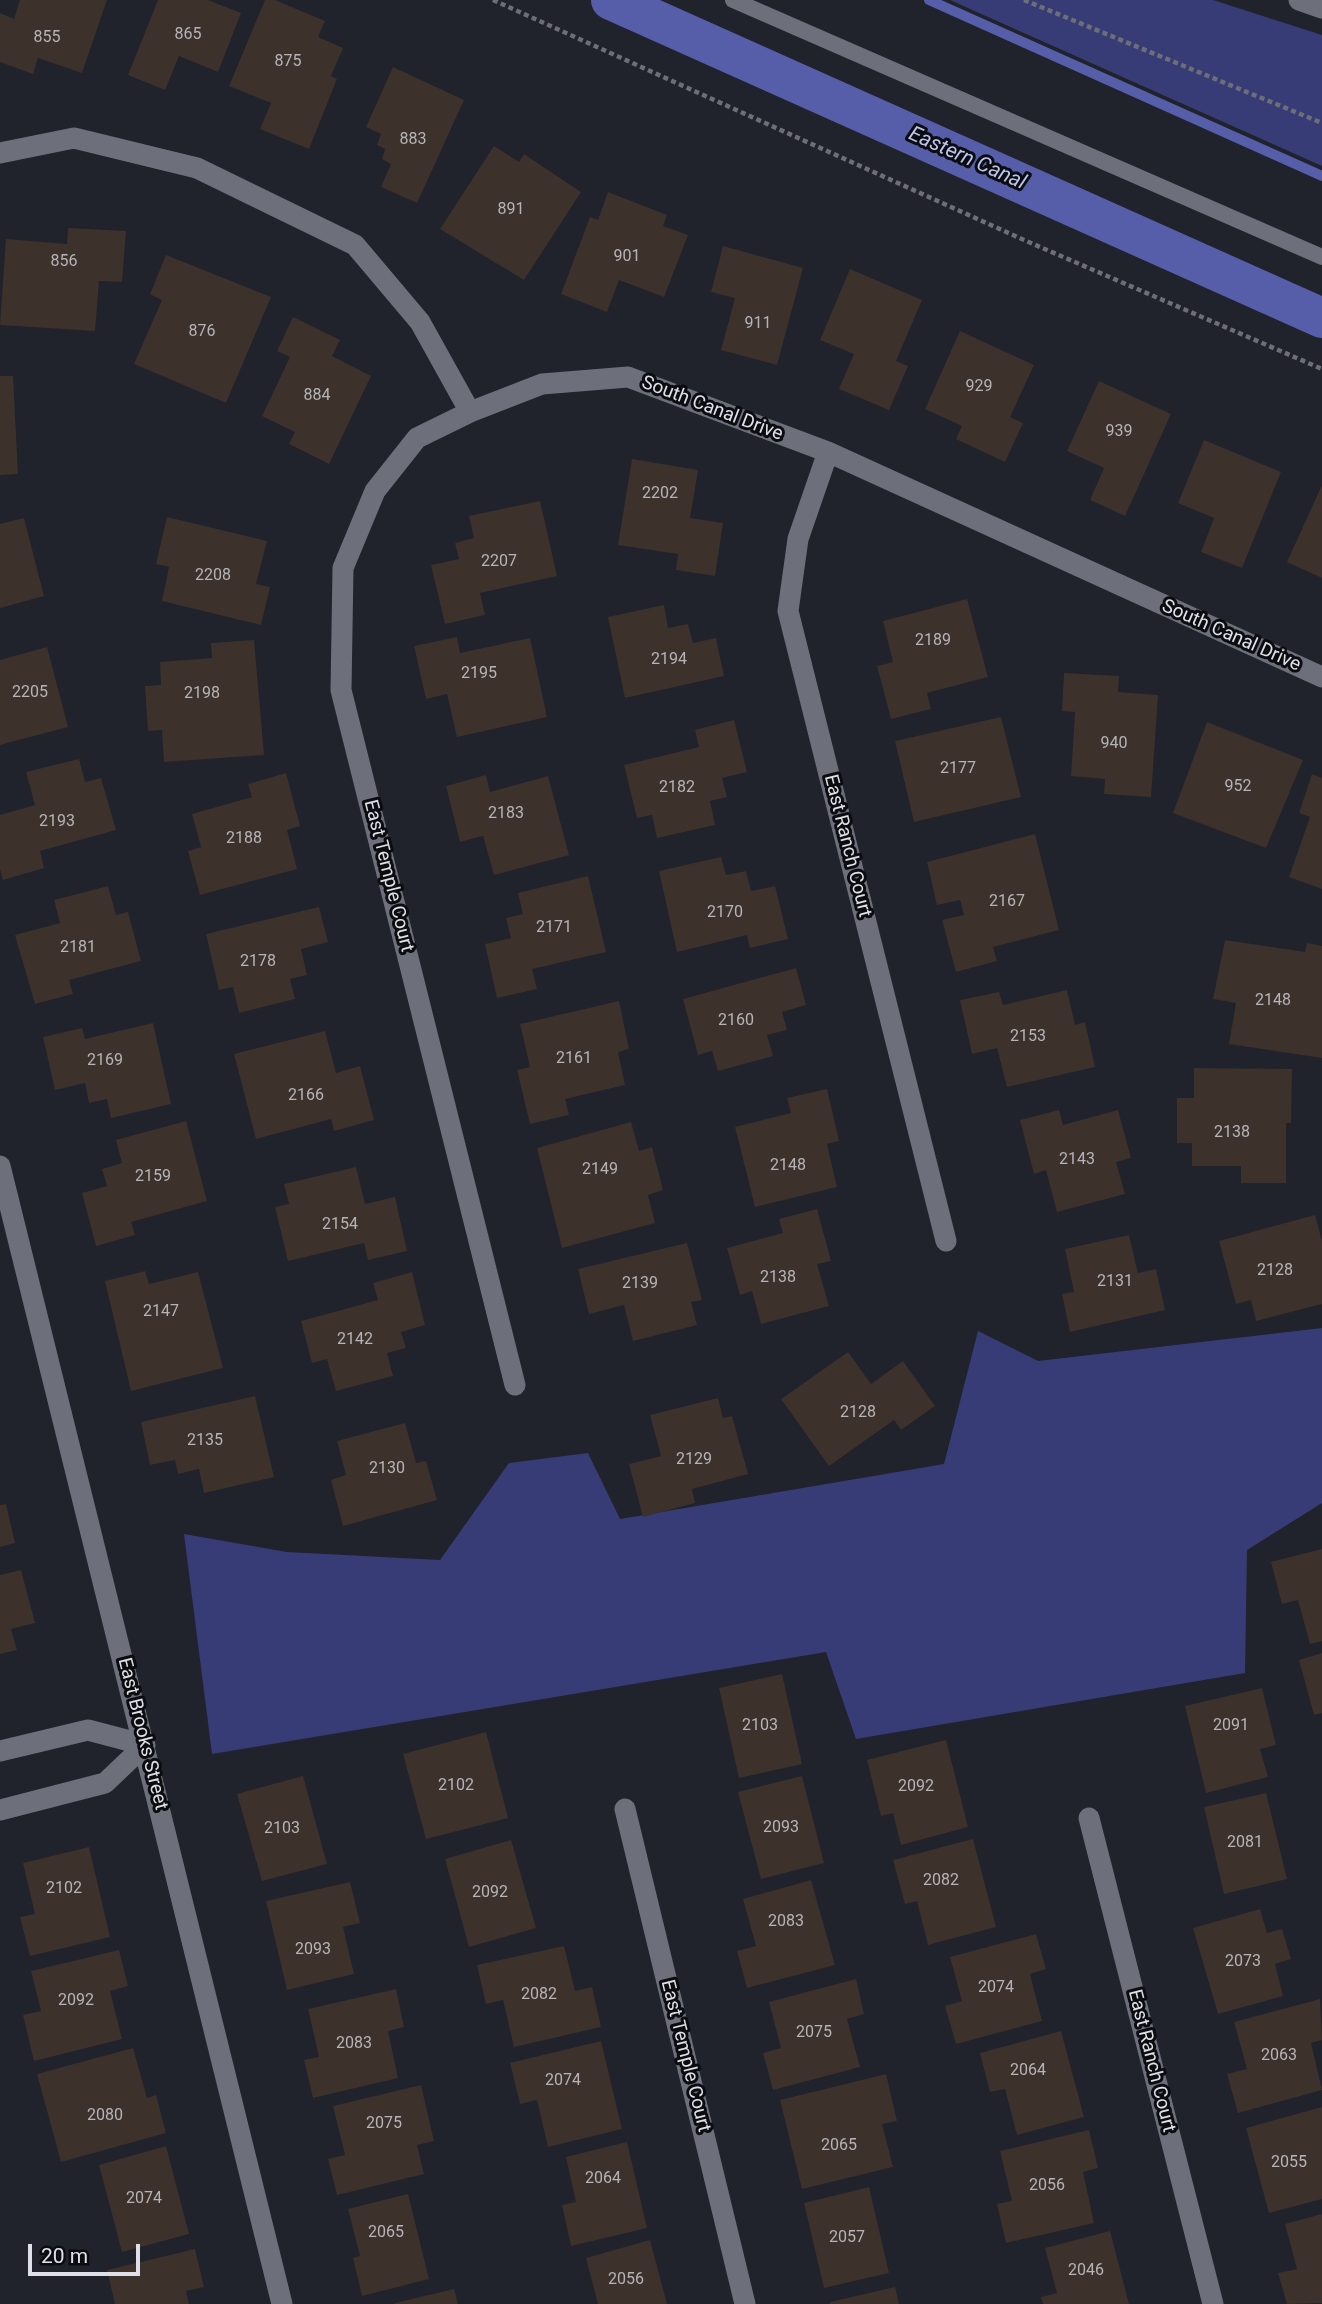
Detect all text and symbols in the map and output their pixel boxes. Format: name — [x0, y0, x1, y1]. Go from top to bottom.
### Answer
house number: 865 — [175, 25, 201, 45]
house number: 855 — [34, 28, 60, 48]
house number: 875 — [275, 52, 301, 72]
water label: Eastern Canal — [905, 122, 1029, 196]
house number: 883 — [400, 130, 426, 150]
house number: 891 — [498, 200, 524, 220]
house number: 901 — [614, 247, 640, 267]
house number: 856 — [51, 252, 77, 272]
house number: 911 — [745, 314, 771, 334]
house number: 876 — [189, 322, 215, 342]
street label: South Canal Drive — [638, 372, 786, 446]
house number: 929 — [966, 377, 992, 397]
house number: 884 — [304, 386, 330, 406]
house number: 939 — [1106, 422, 1132, 442]
house number: 2202 — [642, 484, 678, 504]
house number: 2207 — [481, 552, 517, 572]
house number: 2208 — [195, 566, 231, 586]
street label: South Canal Drive — [1158, 595, 1304, 677]
house number: 2189 — [915, 631, 951, 651]
house number: 2194 — [651, 650, 687, 670]
house number: 2195 — [461, 664, 497, 684]
house number: 2205 — [12, 683, 48, 703]
house number: 2198 — [184, 684, 220, 704]
house number: 940 — [1101, 734, 1127, 754]
house number: 2177 — [940, 759, 976, 779]
street label: East Ranch Court — [818, 772, 876, 920]
house number: 952 — [1225, 777, 1251, 797]
house number: 2182 — [659, 778, 695, 798]
street label: East Temple Court — [358, 798, 418, 954]
house number: 2183 — [488, 804, 524, 824]
house number: 2193 — [39, 812, 75, 832]
house number: 2188 — [226, 829, 262, 849]
house number: 2167 — [989, 892, 1025, 912]
house number: 2170 — [707, 903, 743, 923]
house number: 2171 — [536, 918, 572, 938]
house number: 2181 — [60, 938, 96, 958]
house number: 2178 — [240, 952, 276, 972]
house number: 2148 — [1255, 991, 1291, 1011]
house number: 2160 — [718, 1011, 754, 1031]
house number: 2153 — [1010, 1027, 1046, 1047]
house number: 2161 — [556, 1049, 592, 1069]
house number: 2169 — [87, 1051, 123, 1071]
house number: 2166 — [288, 1086, 324, 1106]
house number: 2138 — [1214, 1123, 1250, 1143]
house number: 2143 — [1059, 1150, 1095, 1170]
house number: 2148 — [770, 1156, 806, 1176]
house number: 2149 — [582, 1160, 618, 1180]
house number: 2159 — [135, 1167, 171, 1187]
house number: 2154 — [322, 1215, 358, 1235]
house number: 2128 — [1257, 1261, 1293, 1281]
house number: 2138 — [760, 1268, 796, 1288]
house number: 2131 — [1097, 1272, 1133, 1292]
house number: 2139 — [622, 1274, 658, 1294]
house number: 2147 — [143, 1302, 179, 1322]
house number: 2142 — [337, 1330, 373, 1350]
house number: 2128 — [840, 1403, 876, 1423]
house number: 2135 — [187, 1431, 223, 1451]
house number: 2129 — [676, 1450, 712, 1470]
house number: 2130 — [369, 1459, 405, 1479]
street label: East Brooks Street — [112, 1656, 172, 1812]
house number: 2103 — [742, 1716, 778, 1736]
house number: 2091 — [1213, 1716, 1249, 1736]
house number: 2102 — [438, 1776, 474, 1796]
house number: 2092 — [898, 1777, 934, 1797]
house number: 2093 — [763, 1818, 799, 1838]
house number: 2103 — [264, 1819, 300, 1839]
house number: 2081 — [1227, 1833, 1263, 1853]
house number: 2082 — [923, 1871, 959, 1891]
house number: 2102 — [46, 1879, 82, 1899]
house number: 2092 — [472, 1883, 508, 1903]
house number: 2083 — [768, 1912, 804, 1932]
house number: 2093 — [295, 1940, 331, 1960]
house number: 2073 — [1225, 1952, 1261, 1972]
street label: East Temple Court — [655, 1978, 715, 2134]
house number: 2074 — [978, 1978, 1014, 1998]
house number: 2082 — [521, 1985, 557, 2005]
street label: East Ranch Court — [1122, 1987, 1180, 2135]
house number: 2092 — [58, 1991, 94, 2011]
house number: 2075 — [796, 2023, 832, 2043]
house number: 2083 — [336, 2034, 372, 2054]
house number: 2063 — [1261, 2046, 1297, 2066]
house number: 2064 — [1010, 2061, 1046, 2081]
house number: 2074 — [545, 2071, 581, 2091]
house number: 2080 — [87, 2106, 123, 2126]
house number: 2075 — [366, 2114, 402, 2134]
house number: 2065 — [821, 2136, 857, 2156]
house number: 2055 — [1271, 2153, 1307, 2173]
house number: 2064 — [585, 2169, 621, 2189]
house number: 2056 — [1029, 2176, 1065, 2196]
house number: 2074 — [126, 2189, 162, 2209]
house number: 2065 — [368, 2223, 404, 2243]
house number: 2057 — [829, 2228, 865, 2248]
scale bar — [32, 2230, 144, 2274]
text: 20 m — [41, 2244, 88, 2268]
house number: 2046 — [1068, 2261, 1104, 2281]
house number: 2056 — [608, 2270, 644, 2290]

